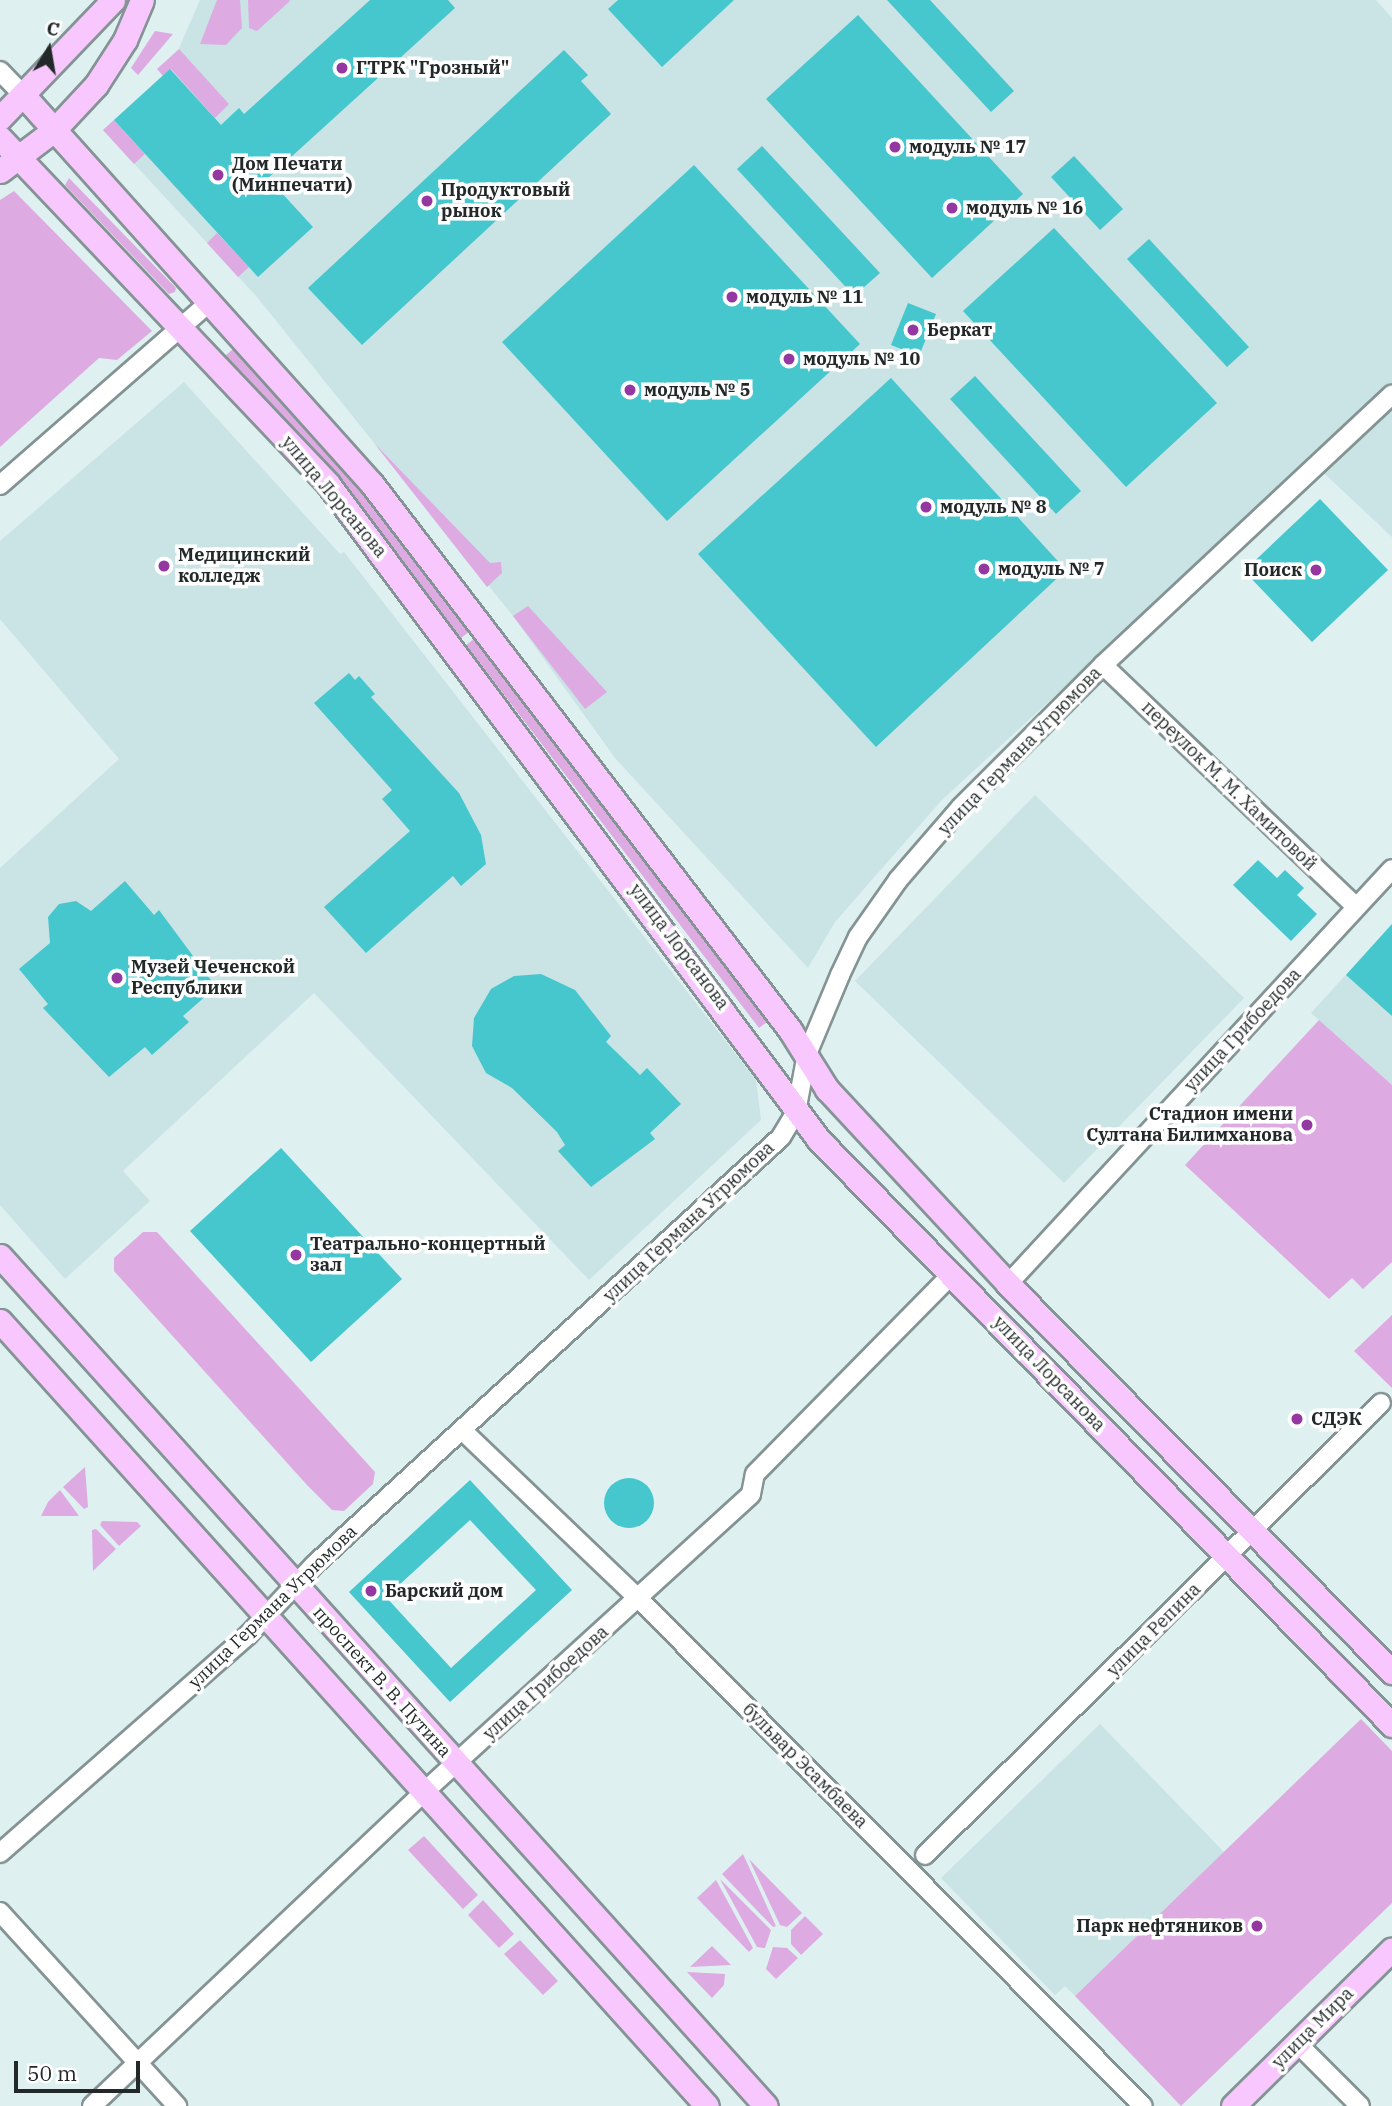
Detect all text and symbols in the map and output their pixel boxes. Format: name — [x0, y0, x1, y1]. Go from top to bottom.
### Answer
north arrow — [14, 14, 84, 84]
text: С — [45, 15, 61, 41]
place label: ГТРК "Грозный" — [356, 57, 509, 79]
marker: ГТРК "Грозный" — [334, 60, 350, 76]
place label: модуль № 17 — [909, 136, 1026, 158]
marker: модуль № 17 — [887, 139, 903, 155]
place label: Дом Печати (Минпечати) — [232, 154, 352, 196]
marker: Дом Печати (Минпечати) — [210, 167, 226, 183]
place label: Продуктовый рынок — [441, 180, 570, 222]
marker: Продуктовый рынок — [419, 193, 435, 209]
place label: модуль № 16 — [966, 197, 1083, 219]
marker: модуль № 16 — [944, 200, 960, 216]
place label: модуль № 11 — [746, 286, 863, 308]
marker: модуль № 11 — [724, 289, 740, 305]
place label: Беркат — [927, 319, 992, 341]
marker: Беркат — [905, 322, 921, 338]
place label: модуль № 10 — [803, 348, 920, 370]
marker: модуль № 10 — [781, 351, 797, 367]
place label: модуль № 5 — [644, 379, 750, 401]
marker: модуль № 5 — [622, 382, 638, 398]
street label: улица Лорсанова — [277, 432, 391, 562]
place label: модуль № 8 — [940, 496, 1046, 518]
marker: модуль № 8 — [918, 499, 934, 515]
place label: Медицинский колледж — [178, 545, 310, 588]
marker: Медицинский колледж — [156, 558, 172, 574]
place label: модуль № 7 — [998, 558, 1104, 580]
place label: Поиск — [1244, 559, 1302, 581]
marker: модуль № 7 — [976, 561, 992, 577]
marker: Поиск — [1308, 562, 1324, 578]
street label: улица Германа Угрюмова — [934, 662, 1106, 840]
street label: переулок М. М. Хамитовой — [1137, 697, 1321, 875]
street label: улица Лорсанова — [625, 880, 733, 1014]
place label: Музей Чеченской Республики — [131, 957, 295, 1000]
street label: улица Грибоедова — [1180, 964, 1306, 1096]
marker: Музей Чеченской Республики — [109, 970, 125, 986]
place label: Стадион имени Султана Билимханова — [1086, 1104, 1293, 1146]
marker: Стадион имени Султана Билимханова — [1299, 1117, 1315, 1133]
street label: улица Германа Угрюмова — [599, 1137, 779, 1307]
place label: Театрально-концертный зал — [310, 1234, 545, 1276]
marker: Театрально-концертный зал — [288, 1247, 304, 1263]
street label: улица Лорсанова — [988, 1312, 1110, 1436]
place label: СДЭК — [1311, 1408, 1362, 1430]
marker: СДЭК — [1289, 1411, 1305, 1427]
street label: улица Германа Угрюмова — [184, 1521, 362, 1693]
street label: улица Репина — [1103, 1579, 1205, 1681]
place label: Барский дом — [385, 1580, 503, 1602]
marker: Барский дом — [363, 1583, 379, 1599]
street label: проспект В. В. Путина — [308, 1602, 456, 1762]
street label: улица Грибоедова — [479, 1621, 613, 1745]
street label: бульвар Эсамбаева — [738, 1699, 872, 1833]
place label: Парк нефтяников — [1076, 1915, 1243, 1937]
marker: Парк нефтяников — [1249, 1918, 1265, 1934]
street label: улица Мира — [1268, 1983, 1358, 2073]
scale bar — [18, 2046, 144, 2090]
text: 50 m — [27, 2059, 77, 2087]

